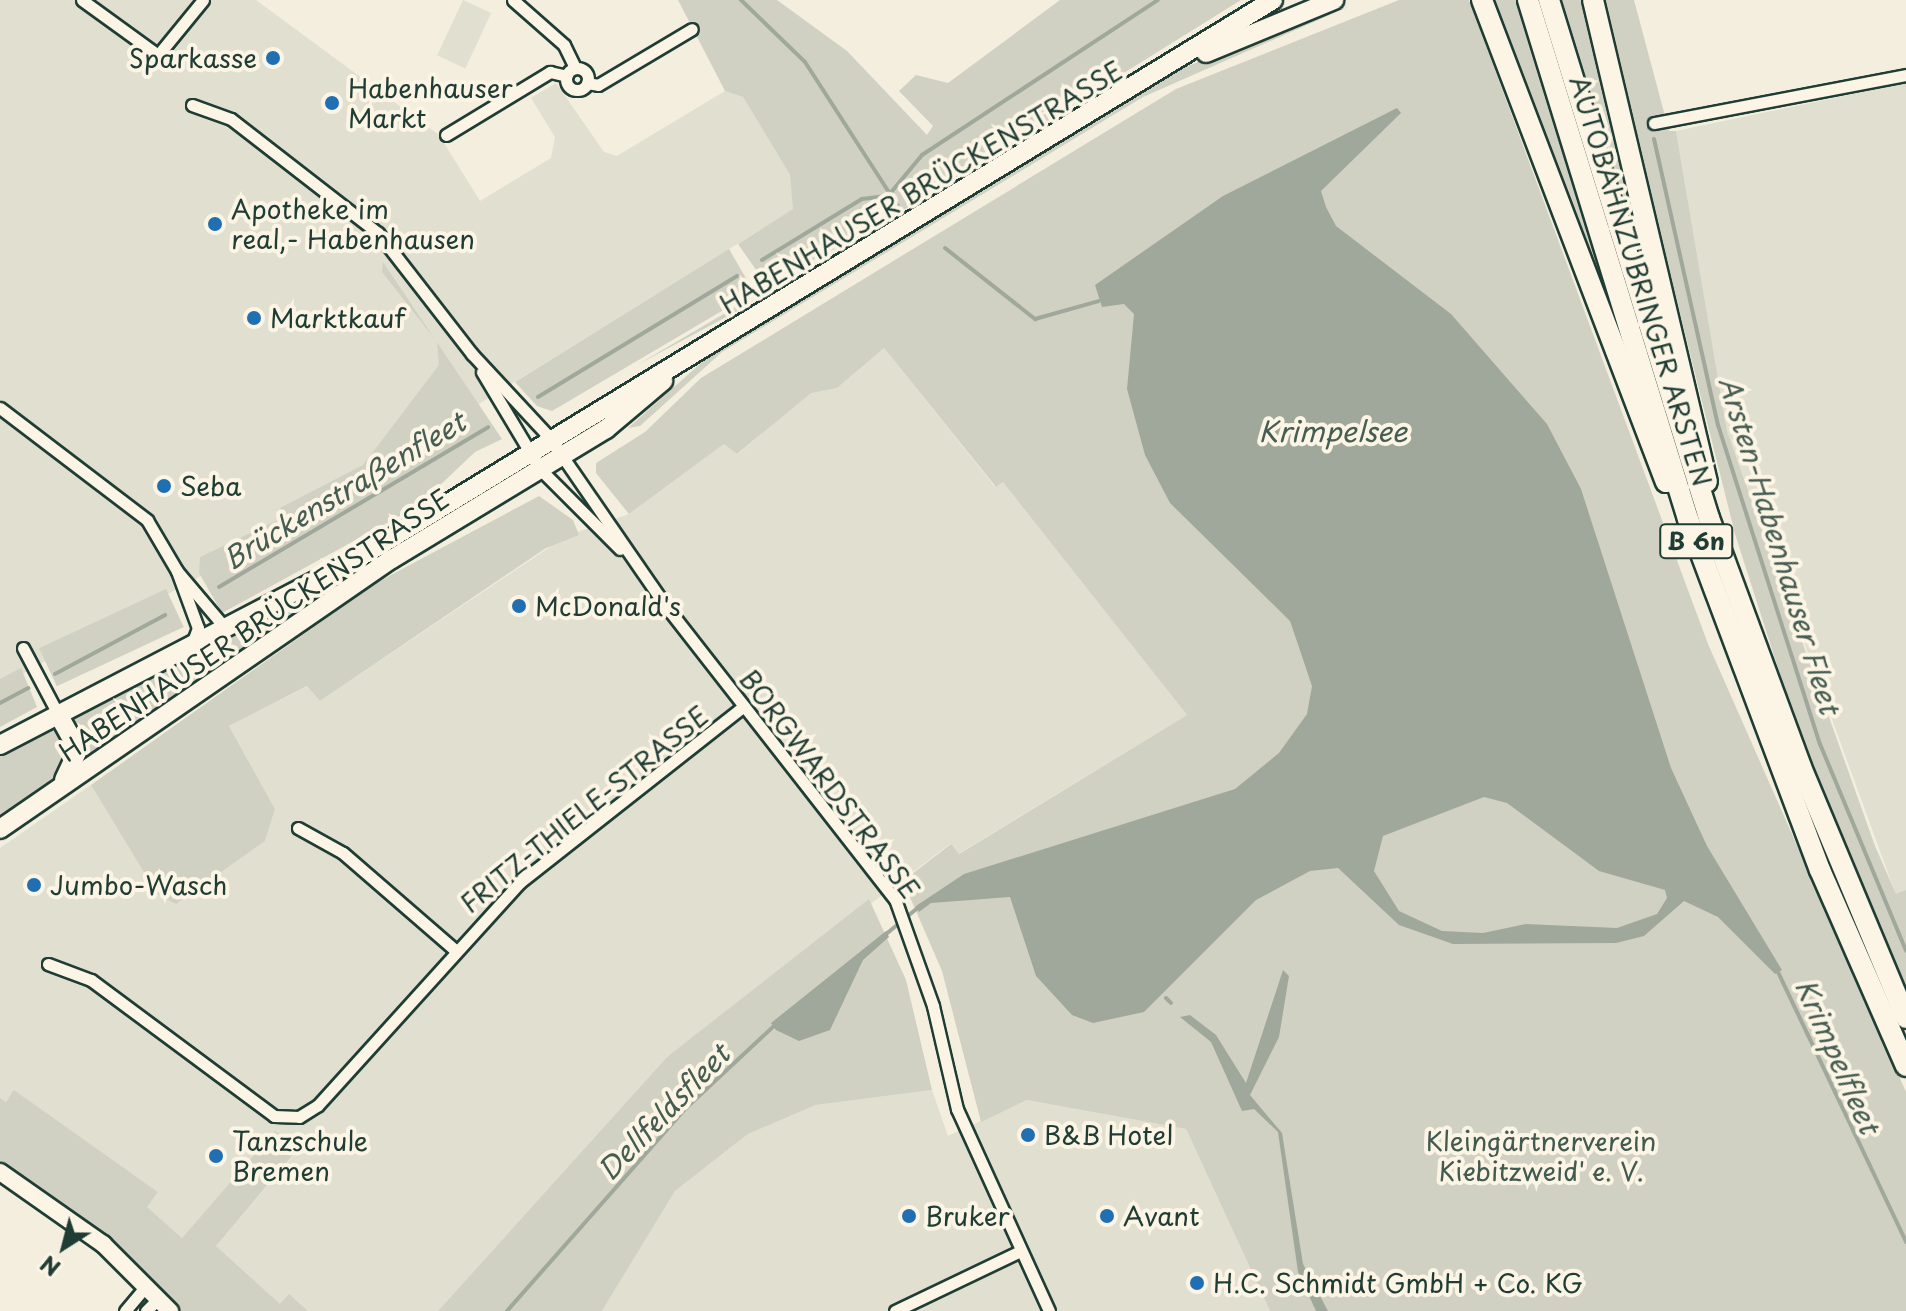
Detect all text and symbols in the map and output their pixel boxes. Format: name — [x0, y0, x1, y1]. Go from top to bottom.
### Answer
place label: Sparkasse — [129, 42, 257, 74]
marker: Sparkasse — [264, 49, 282, 67]
street label: HABENHAUSER BRÜCKENSTRASSE — [714, 54, 1128, 320]
street label: AUTOBAHNZUBRINGER ARSTEN — [1563, 71, 1719, 491]
place label: Habenhauser Markt — [348, 72, 513, 134]
marker: Habenhauser Markt — [323, 94, 341, 112]
place label: Apotheke im real,- Habenhausen — [231, 193, 475, 254]
marker: Apotheke im real,- Habenhausen — [206, 215, 224, 233]
place label: Marktkauf — [270, 302, 405, 334]
marker: Marktkauf — [245, 309, 263, 327]
water label: Arsten-Habenhauser Fleet — [1712, 372, 1848, 718]
water label: Brückenstraßenfleet — [217, 405, 471, 575]
water label: Krimpelsee — [1259, 414, 1407, 448]
place label: Seba — [180, 470, 241, 502]
marker: Seba — [155, 477, 173, 495]
street label: HABENHAUSER BRÜCKENSTRASSE — [53, 482, 455, 768]
road number: B 6n — [1660, 521, 1732, 561]
place label: McDonald's — [535, 590, 681, 622]
marker: McDonald's — [510, 597, 528, 615]
street label: BORGWARDSTRASSE — [734, 663, 926, 905]
street label: FRITZ-THIELE-STRASSE — [454, 699, 714, 919]
place label: Jumbo-Wasch — [50, 869, 227, 901]
marker: Jumbo-Wasch — [25, 876, 43, 894]
water label: Krimpelfleet — [1789, 973, 1887, 1139]
water label: Dellfeldsfleet — [590, 1037, 736, 1187]
place label: B&B Hotel — [1044, 1119, 1173, 1151]
place label: Tanzschule Bremen — [232, 1125, 368, 1186]
park label: Kleingärtnerverein Kiebitzweid' e. V. — [1426, 1125, 1656, 1186]
marker: B&B Hotel — [1019, 1126, 1037, 1144]
marker: Tanzschule Bremen — [207, 1147, 225, 1165]
place label: Bruker — [925, 1200, 1010, 1232]
place label: Avant — [1123, 1200, 1200, 1232]
north arrow — [24, 1207, 104, 1287]
marker: Bruker — [900, 1207, 918, 1225]
marker: Avant — [1098, 1207, 1116, 1225]
text: N — [33, 1248, 66, 1285]
place label: H.C. Schmidt GmbH + Co. KG — [1213, 1267, 1586, 1299]
marker: H.C. Schmidt GmbH + Co. KG — [1188, 1274, 1206, 1292]

